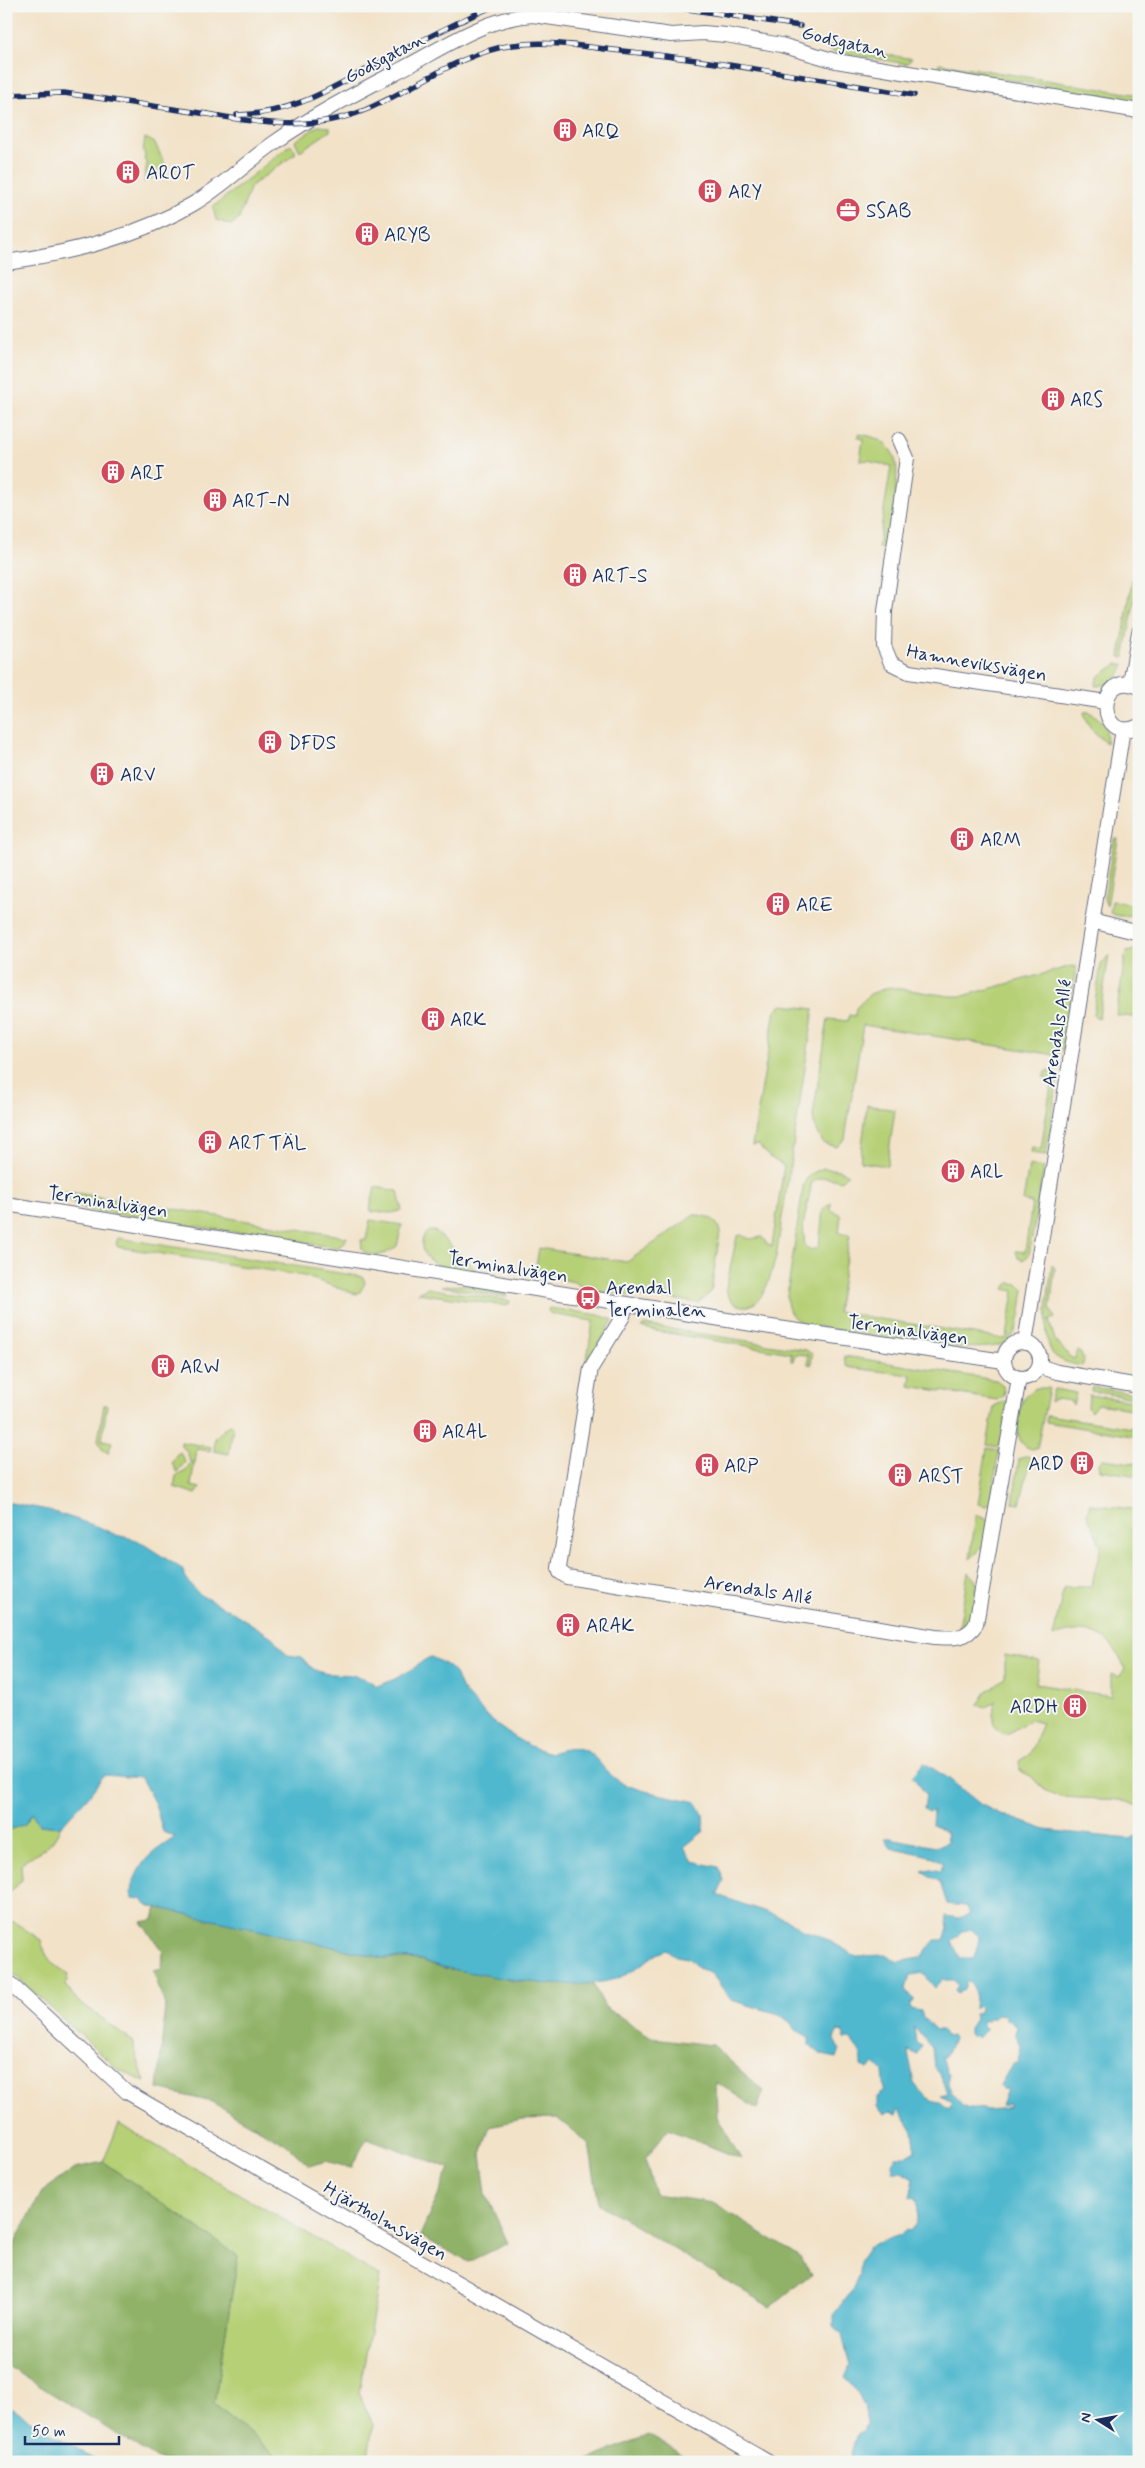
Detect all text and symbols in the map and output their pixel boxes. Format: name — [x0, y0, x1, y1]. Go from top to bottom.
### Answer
street label: Godsgatan — [799, 20, 890, 65]
street label: Godsgatan — [340, 27, 430, 91]
building icon: ARQ — [552, 117, 578, 143]
place label: ARQ — [582, 119, 620, 144]
building icon: AROT — [115, 159, 141, 185]
place label: AROT — [146, 161, 196, 186]
building icon: ARY — [697, 178, 723, 204]
place label: ARY — [728, 180, 763, 205]
office icon: SSAB — [835, 197, 861, 223]
place label: SSAB — [866, 199, 911, 224]
building icon: ARYB — [354, 221, 380, 247]
place label: ARYB — [384, 223, 431, 248]
building icon: ARS — [1040, 386, 1066, 412]
place label: ARS — [1070, 388, 1104, 413]
building icon: ARI — [100, 459, 126, 485]
place label: ARI — [130, 461, 165, 486]
building icon: ART-N — [202, 487, 228, 513]
place label: ART-N — [232, 489, 290, 514]
building icon: ART-S — [562, 562, 588, 588]
place label: ART-S — [592, 564, 647, 589]
street label: Hamneviksvägen — [904, 639, 1049, 689]
building icon: DFDS — [257, 729, 283, 755]
place label: DFDS — [288, 731, 336, 756]
building icon: ARV — [89, 761, 115, 787]
place label: ARV — [120, 763, 156, 788]
building icon: ARM — [949, 826, 975, 852]
place label: ARM — [980, 828, 1021, 853]
building icon: ARE — [765, 891, 791, 917]
place label: ARE — [796, 893, 833, 918]
street label: Arendals Allé — [1037, 978, 1078, 1089]
building icon: ARK — [420, 1006, 446, 1032]
place label: ARK — [450, 1008, 487, 1033]
building icon: ART TÄL — [197, 1129, 223, 1155]
place label: ART TÄL — [228, 1131, 307, 1156]
building icon: ARL — [940, 1158, 966, 1184]
place label: ARL — [970, 1160, 1004, 1185]
street label: Terminalvägen — [46, 1181, 170, 1225]
street label: Terminalvägen — [446, 1246, 570, 1290]
place label: Arendal Terminalen — [606, 1276, 706, 1323]
bus stop icon: Arendal Terminalen — [575, 1285, 601, 1311]
street label: Terminalvägen — [846, 1310, 970, 1352]
building icon: ARW — [150, 1353, 176, 1379]
place label: ARW — [180, 1355, 220, 1380]
building icon: ARAL — [412, 1418, 438, 1444]
place label: ARAL — [442, 1420, 488, 1445]
building icon: ARD — [1069, 1450, 1095, 1476]
building icon: ARP — [694, 1452, 720, 1478]
place label: ARD — [1028, 1452, 1064, 1477]
place label: ARP — [724, 1454, 759, 1479]
building icon: ARST — [887, 1462, 913, 1488]
place label: ARST — [918, 1464, 964, 1489]
street label: Arendals Allé — [702, 1570, 813, 1611]
building icon: ARAK — [555, 1612, 581, 1638]
place label: ARAK — [586, 1614, 635, 1639]
building icon: ARDH — [1062, 1693, 1088, 1719]
place label: ARDH — [1010, 1695, 1058, 1720]
street label: Hjärtholmsvägen — [318, 2176, 452, 2268]
north arrow — [1072, 2396, 1122, 2446]
text: N — [1076, 2411, 1096, 2424]
scale bar — [25, 2413, 119, 2445]
text: 50 m — [32, 2422, 66, 2442]

